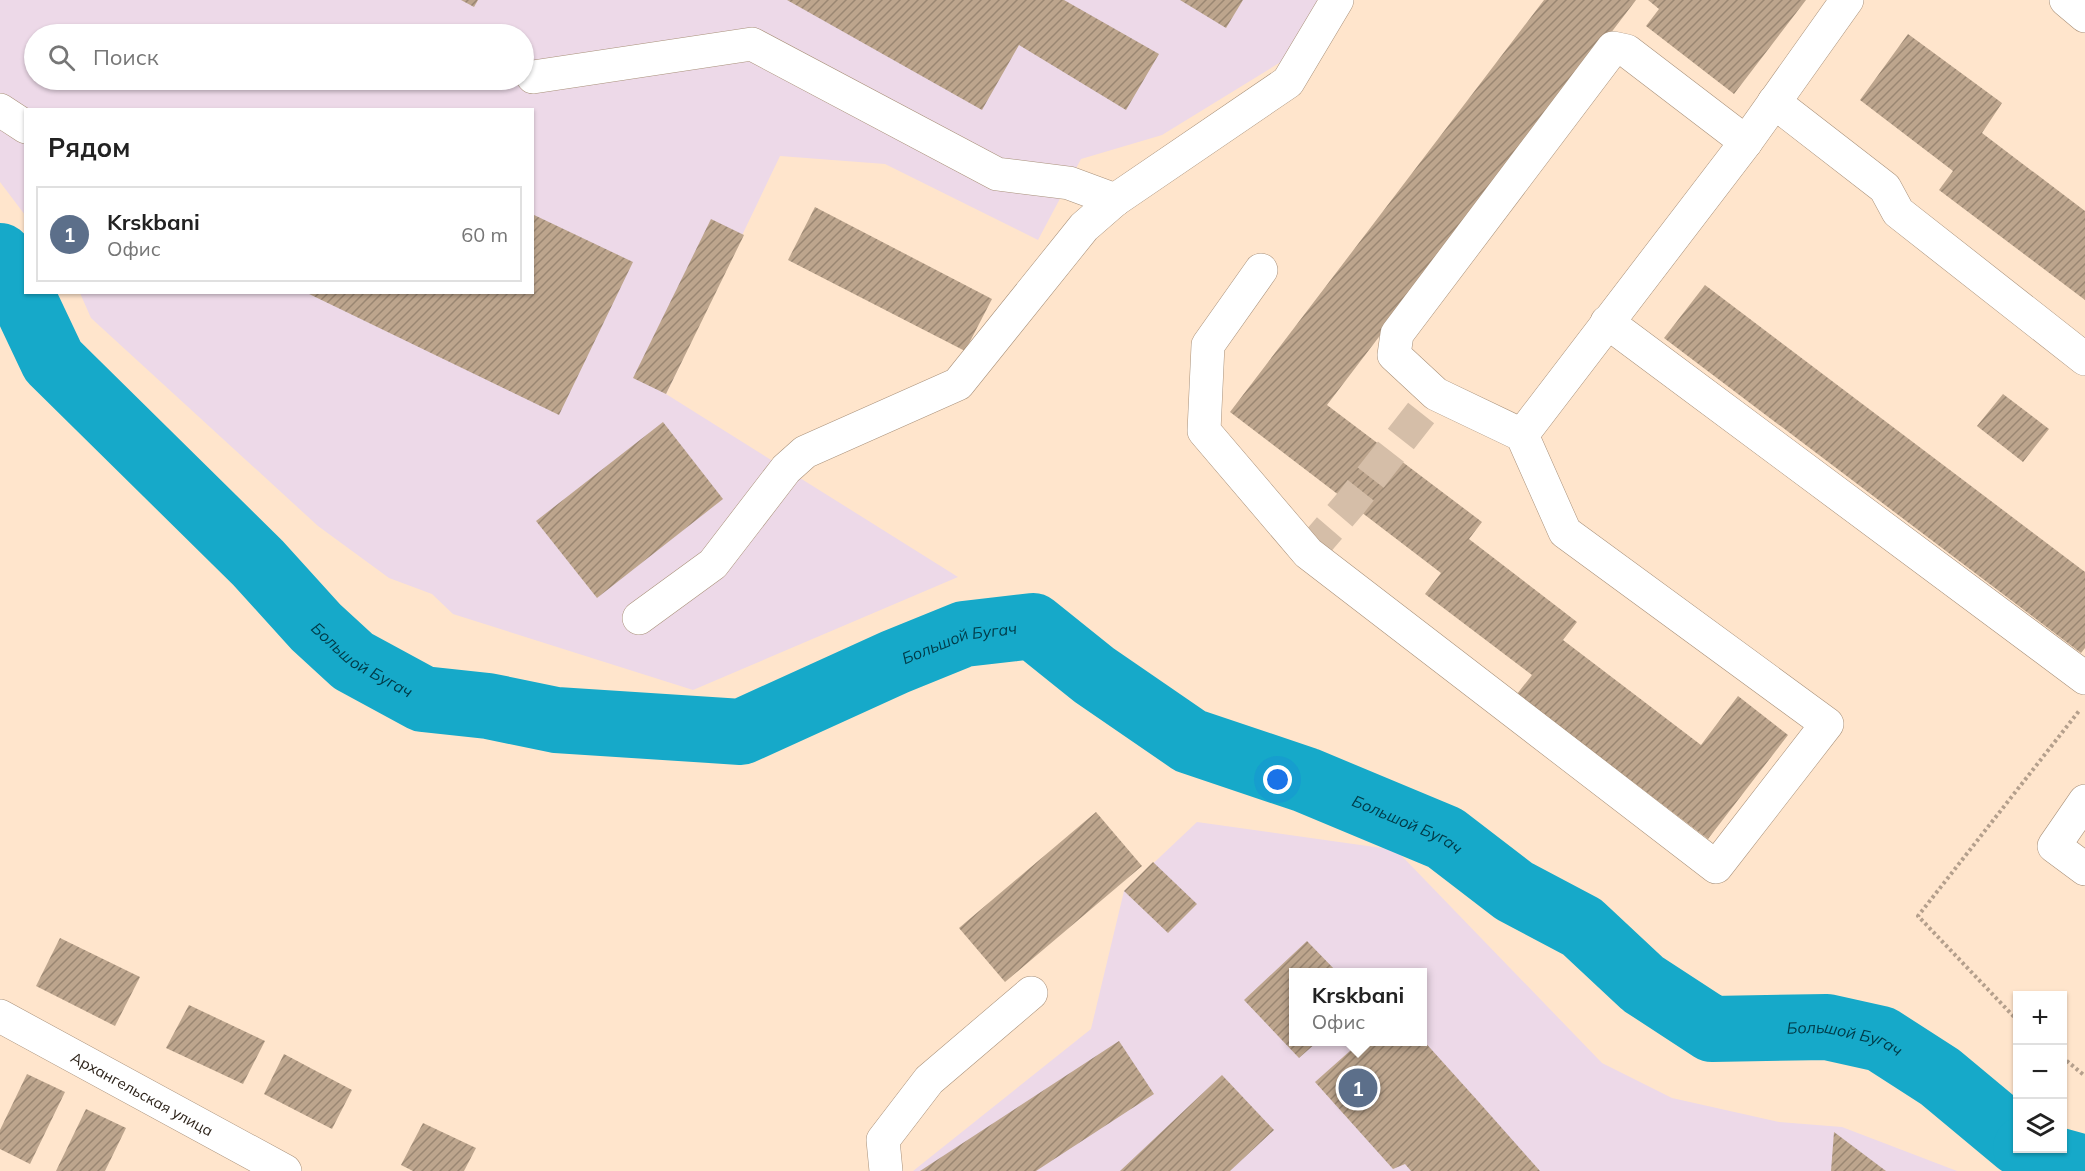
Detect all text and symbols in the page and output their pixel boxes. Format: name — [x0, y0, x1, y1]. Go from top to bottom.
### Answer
search box — [24, 24, 534, 90]
icon: search — [45, 41, 78, 74]
text: Поиск — [93, 43, 159, 71]
text: Рядом — [48, 131, 131, 164]
text: Krskbani — [107, 208, 200, 236]
text: 1 — [64, 222, 76, 247]
text: 60 m — [461, 222, 508, 247]
text: Офис — [107, 236, 161, 261]
water label: Большой Бугач — [307, 618, 416, 702]
water label: Большой Бугач — [899, 618, 1018, 668]
your location — [1263, 765, 1292, 794]
water label: Большой Бугач — [1349, 790, 1467, 858]
popup — [1289, 968, 1427, 1046]
text: Krskbani — [1312, 981, 1404, 1009]
map controls — [2013, 991, 2067, 1153]
button: + — [2013, 991, 2067, 1045]
text: Офис — [1312, 1009, 1365, 1034]
water label: Большой Бугач — [1786, 1017, 1907, 1060]
button: − — [2013, 1045, 2067, 1099]
street label: Архангельская улица — [68, 1047, 217, 1140]
pin: 1 — [1338, 1066, 1378, 1110]
button: layers — [2013, 1099, 2067, 1153]

